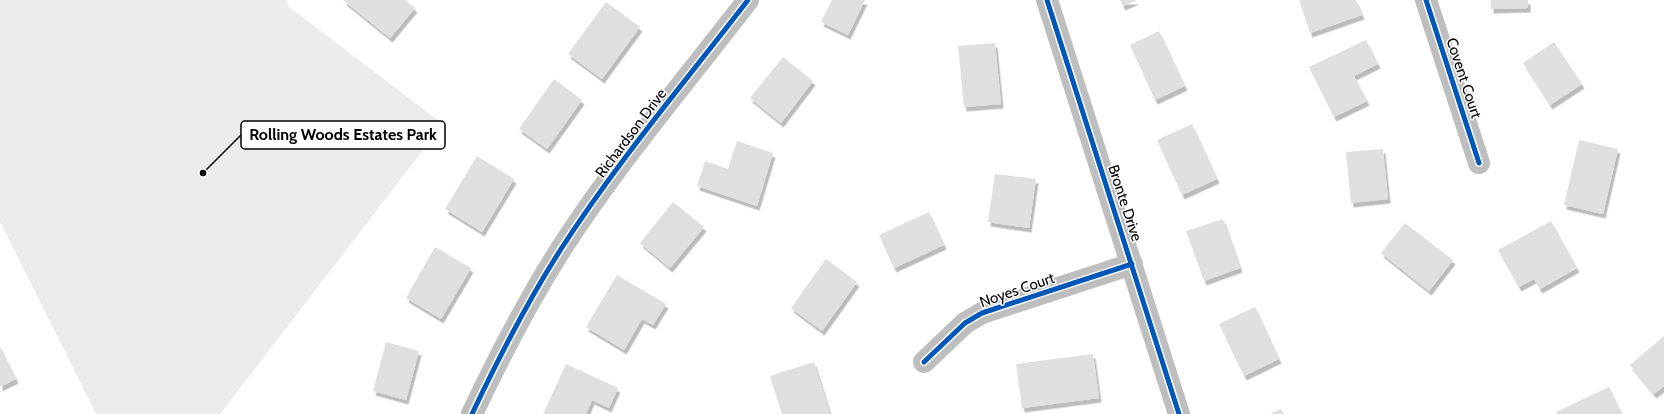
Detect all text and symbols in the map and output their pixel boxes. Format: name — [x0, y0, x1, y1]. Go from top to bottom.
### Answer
street label: Covent Court — [1443, 35, 1485, 121]
street label: Richardson Drive — [592, 85, 671, 181]
callout: Rolling Woods Estates Park — [241, 121, 445, 149]
text: Rolling Woods Estates Park — [249, 125, 437, 144]
street label: Bronte Drive — [1104, 162, 1146, 244]
street label: Noyes Court — [977, 269, 1057, 311]

